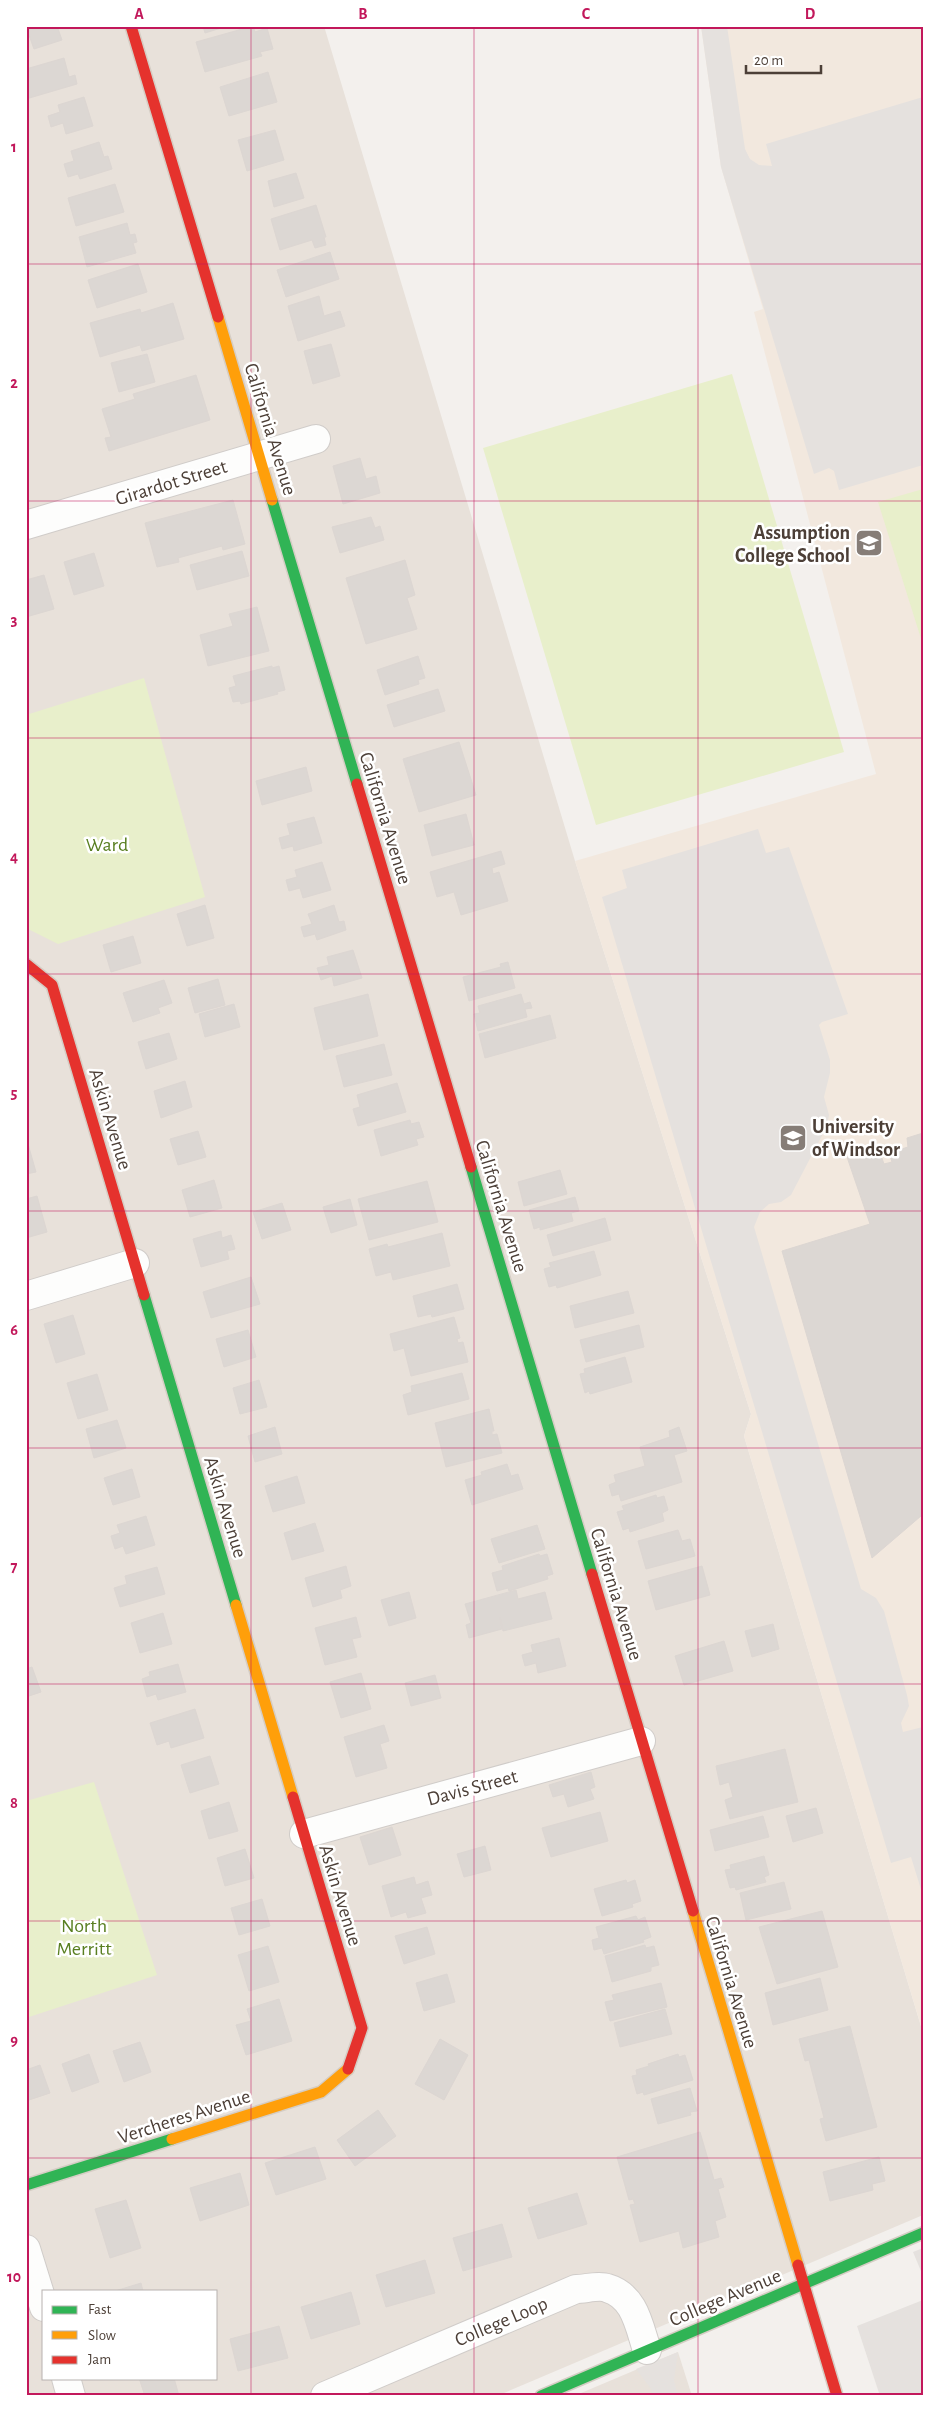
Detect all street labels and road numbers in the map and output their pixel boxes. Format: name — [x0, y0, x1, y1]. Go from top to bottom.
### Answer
street label: California Avenue — [240, 361, 300, 498]
street label: Girardot Street — [113, 456, 230, 509]
street label: California Avenue — [355, 750, 415, 887]
street label: Askin Avenue — [85, 1066, 135, 1172]
street label: California Avenue — [471, 1138, 531, 1275]
street label: Askin Avenue — [200, 1454, 250, 1560]
street label: California Avenue — [586, 1526, 646, 1663]
street label: Davis Street — [425, 1766, 520, 1810]
street label: Askin Avenue — [315, 1842, 365, 1948]
street label: California Avenue — [701, 1914, 761, 2051]
street label: Vercheres Avenue — [116, 2086, 253, 2148]
street label: College Avenue — [667, 2265, 784, 2330]
street label: College Loop — [452, 2293, 551, 2350]

